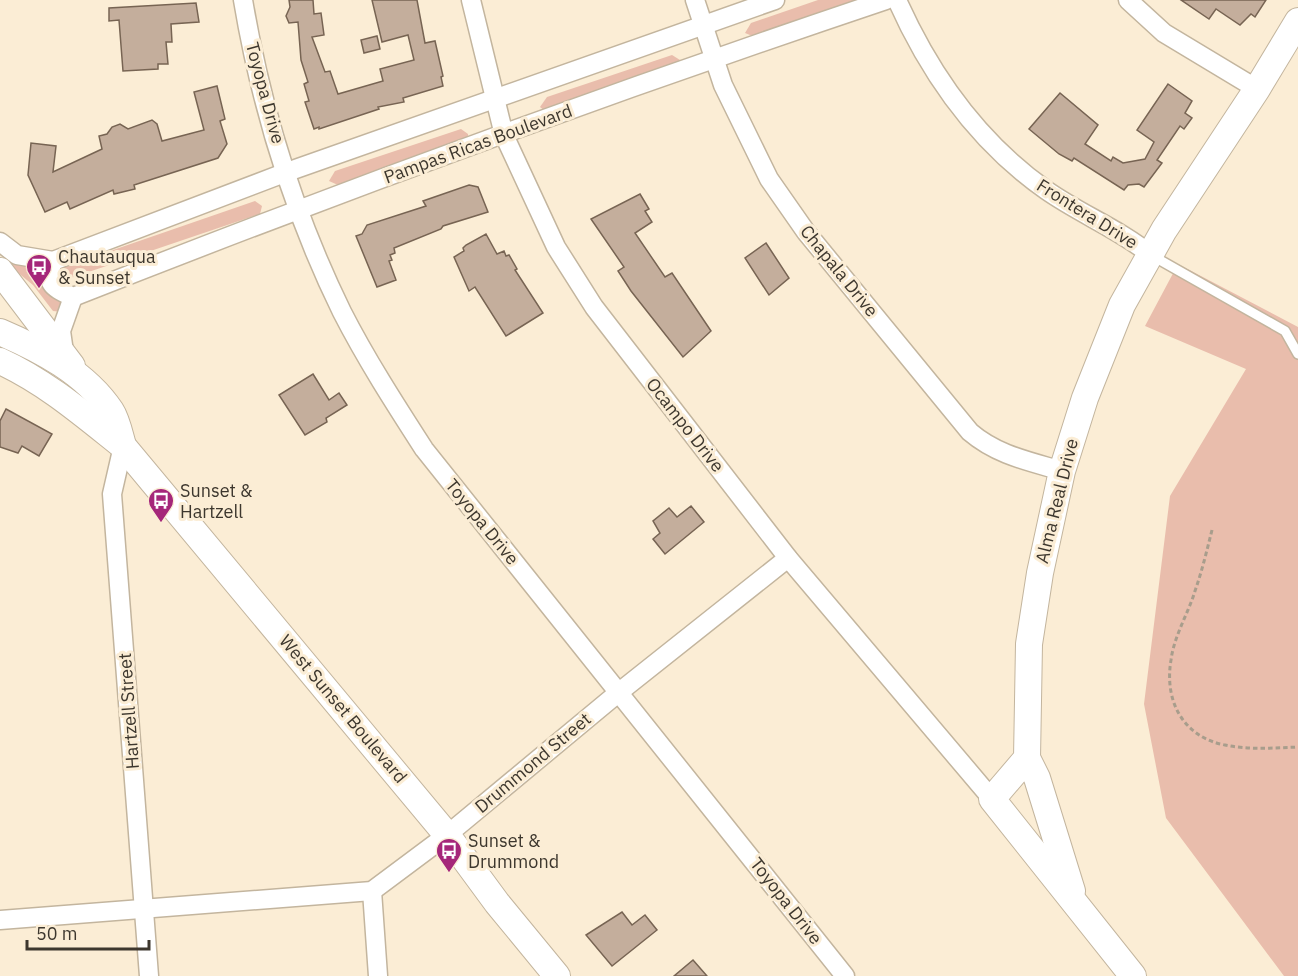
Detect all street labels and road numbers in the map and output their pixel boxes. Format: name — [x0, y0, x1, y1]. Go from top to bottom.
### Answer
street label: Toyopa Drive — [241, 40, 290, 146]
street label: Pampas Ricas Boulevard — [381, 99, 575, 188]
street label: Frontera Drive — [1032, 173, 1142, 254]
street label: Chapala Drive — [795, 220, 884, 321]
street label: Ocampo Drive — [641, 373, 730, 477]
street label: Alma Real Drive — [1030, 436, 1083, 566]
street label: Toyopa Drive — [441, 474, 524, 569]
street label: West Sunset Boulevard — [274, 630, 412, 788]
street label: Hartzell Street — [113, 652, 144, 770]
street label: Drummond Street — [470, 707, 595, 818]
street label: Toyopa Drive — [745, 853, 828, 949]

